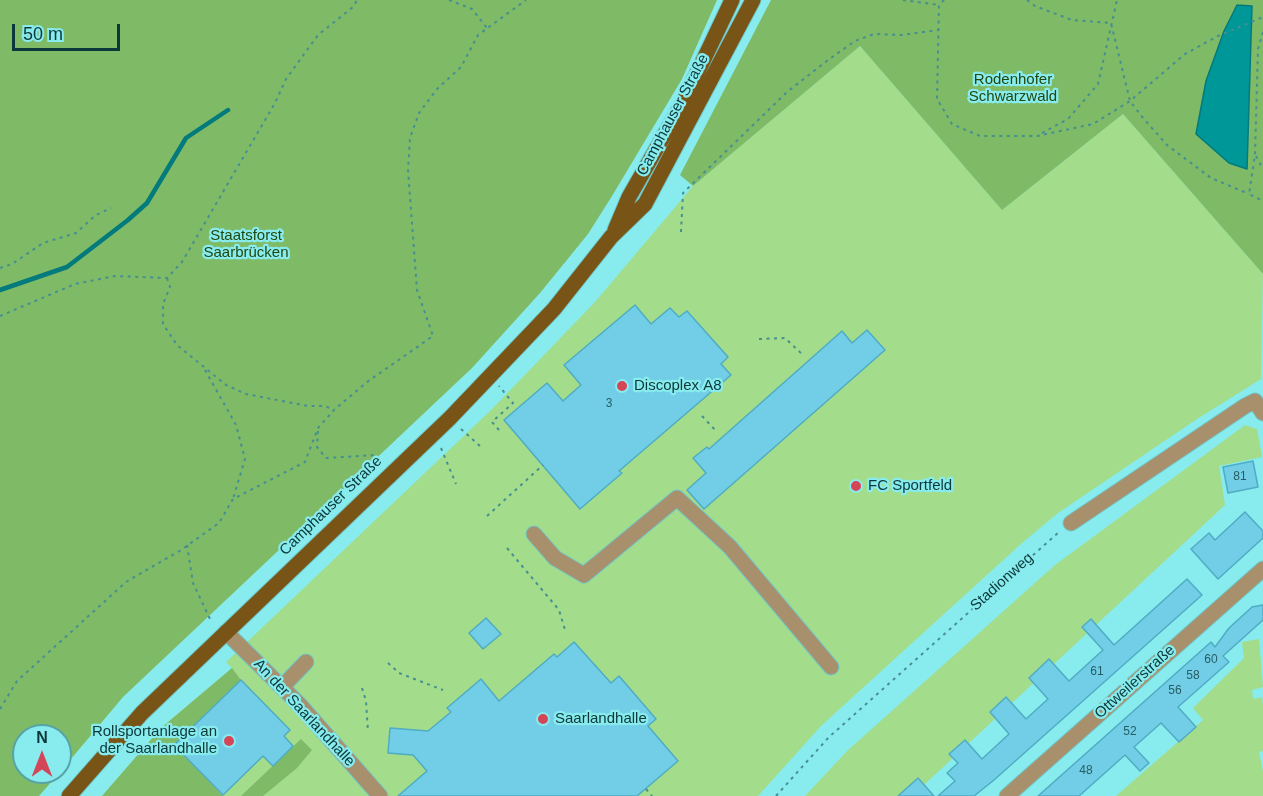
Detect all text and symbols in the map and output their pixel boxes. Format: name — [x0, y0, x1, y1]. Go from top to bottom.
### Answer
scale bar — [15, 12, 123, 50]
text: 50 m — [23, 24, 63, 44]
street label: Camphauser Straße — [633, 51, 713, 179]
park label: Rodenhofer Schwarzwald — [969, 71, 1057, 106]
park label: Staatsforst Saarbrücken — [203, 227, 289, 262]
place label: Discoplex A8 — [634, 377, 722, 395]
marker: Discoplex A8 — [615, 379, 629, 393]
house number: 3 — [606, 397, 612, 411]
street label: Camphauser Straße — [276, 453, 386, 559]
house number: 81 — [1233, 470, 1247, 484]
place label: FC Sportfeld — [868, 477, 952, 495]
marker: FC Sportfeld — [849, 479, 863, 493]
street label: Stadionweg — [967, 549, 1037, 615]
street label: Ottweilerstraße — [1091, 641, 1179, 723]
house number: 60 — [1204, 653, 1218, 667]
street label: An der Saarlandhalle — [250, 656, 358, 770]
house number: 61 — [1090, 665, 1104, 679]
house number: 58 — [1186, 669, 1200, 683]
house number: 56 — [1168, 684, 1182, 698]
place label: Saarlandhalle — [555, 710, 647, 728]
marker: Saarlandhalle — [536, 712, 550, 726]
place label: Rollsportanlage an der Saarlandhalle — [92, 723, 217, 758]
north arrow — [12, 724, 72, 784]
house number: 52 — [1123, 725, 1137, 739]
text: N — [36, 729, 48, 746]
marker: Rollsportanlage an der Saarlandhalle — [222, 734, 236, 748]
house number: 48 — [1079, 764, 1093, 778]

